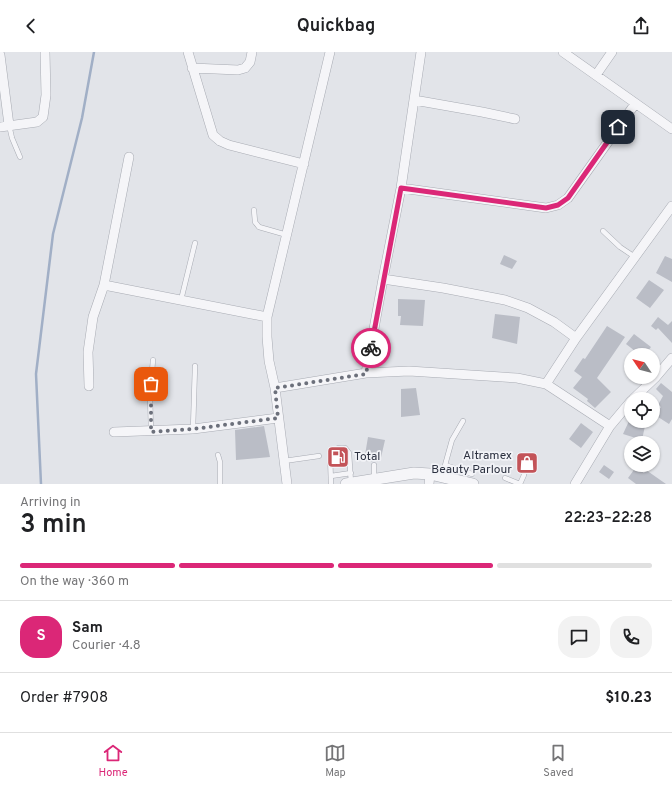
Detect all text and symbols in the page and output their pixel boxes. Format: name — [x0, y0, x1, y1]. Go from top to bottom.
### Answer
icon: back — [20, 15, 42, 37]
text: Quickbag — [297, 15, 375, 38]
icon: share — [630, 15, 652, 37]
pin — [601, 110, 635, 144]
icon: home — [607, 116, 629, 138]
courier — [351, 328, 391, 368]
icon: bike — [360, 337, 382, 359]
north arrow — [624, 348, 660, 384]
map controls — [624, 348, 660, 472]
pin — [134, 367, 168, 401]
icon: bag — [140, 373, 162, 395]
button: locate — [624, 392, 660, 428]
button: layers — [624, 436, 660, 472]
fuel station icon: Total — [325, 444, 351, 470]
place label: Altramex Beauty Parlour — [431, 448, 512, 478]
place label: Total — [354, 449, 380, 465]
shop icon: Altramex Beauty Parlour — [514, 450, 540, 476]
text: Arriving in — [20, 495, 81, 511]
text: 3 min — [20, 509, 87, 542]
text: 22:23–22:28 — [564, 509, 652, 528]
text: On the way · 360 m — [20, 574, 129, 590]
button: chat — [558, 616, 600, 658]
button: phone — [610, 616, 652, 658]
text: Sam — [72, 619, 103, 638]
text: S — [36, 627, 46, 646]
text: Courier · 4.8 — [72, 638, 141, 654]
text: Order #7908 — [20, 689, 108, 708]
text: $10.23 — [605, 689, 652, 708]
tab: Home — [98, 742, 128, 780]
tab: Map — [324, 742, 346, 780]
tab: Saved — [543, 742, 574, 780]

